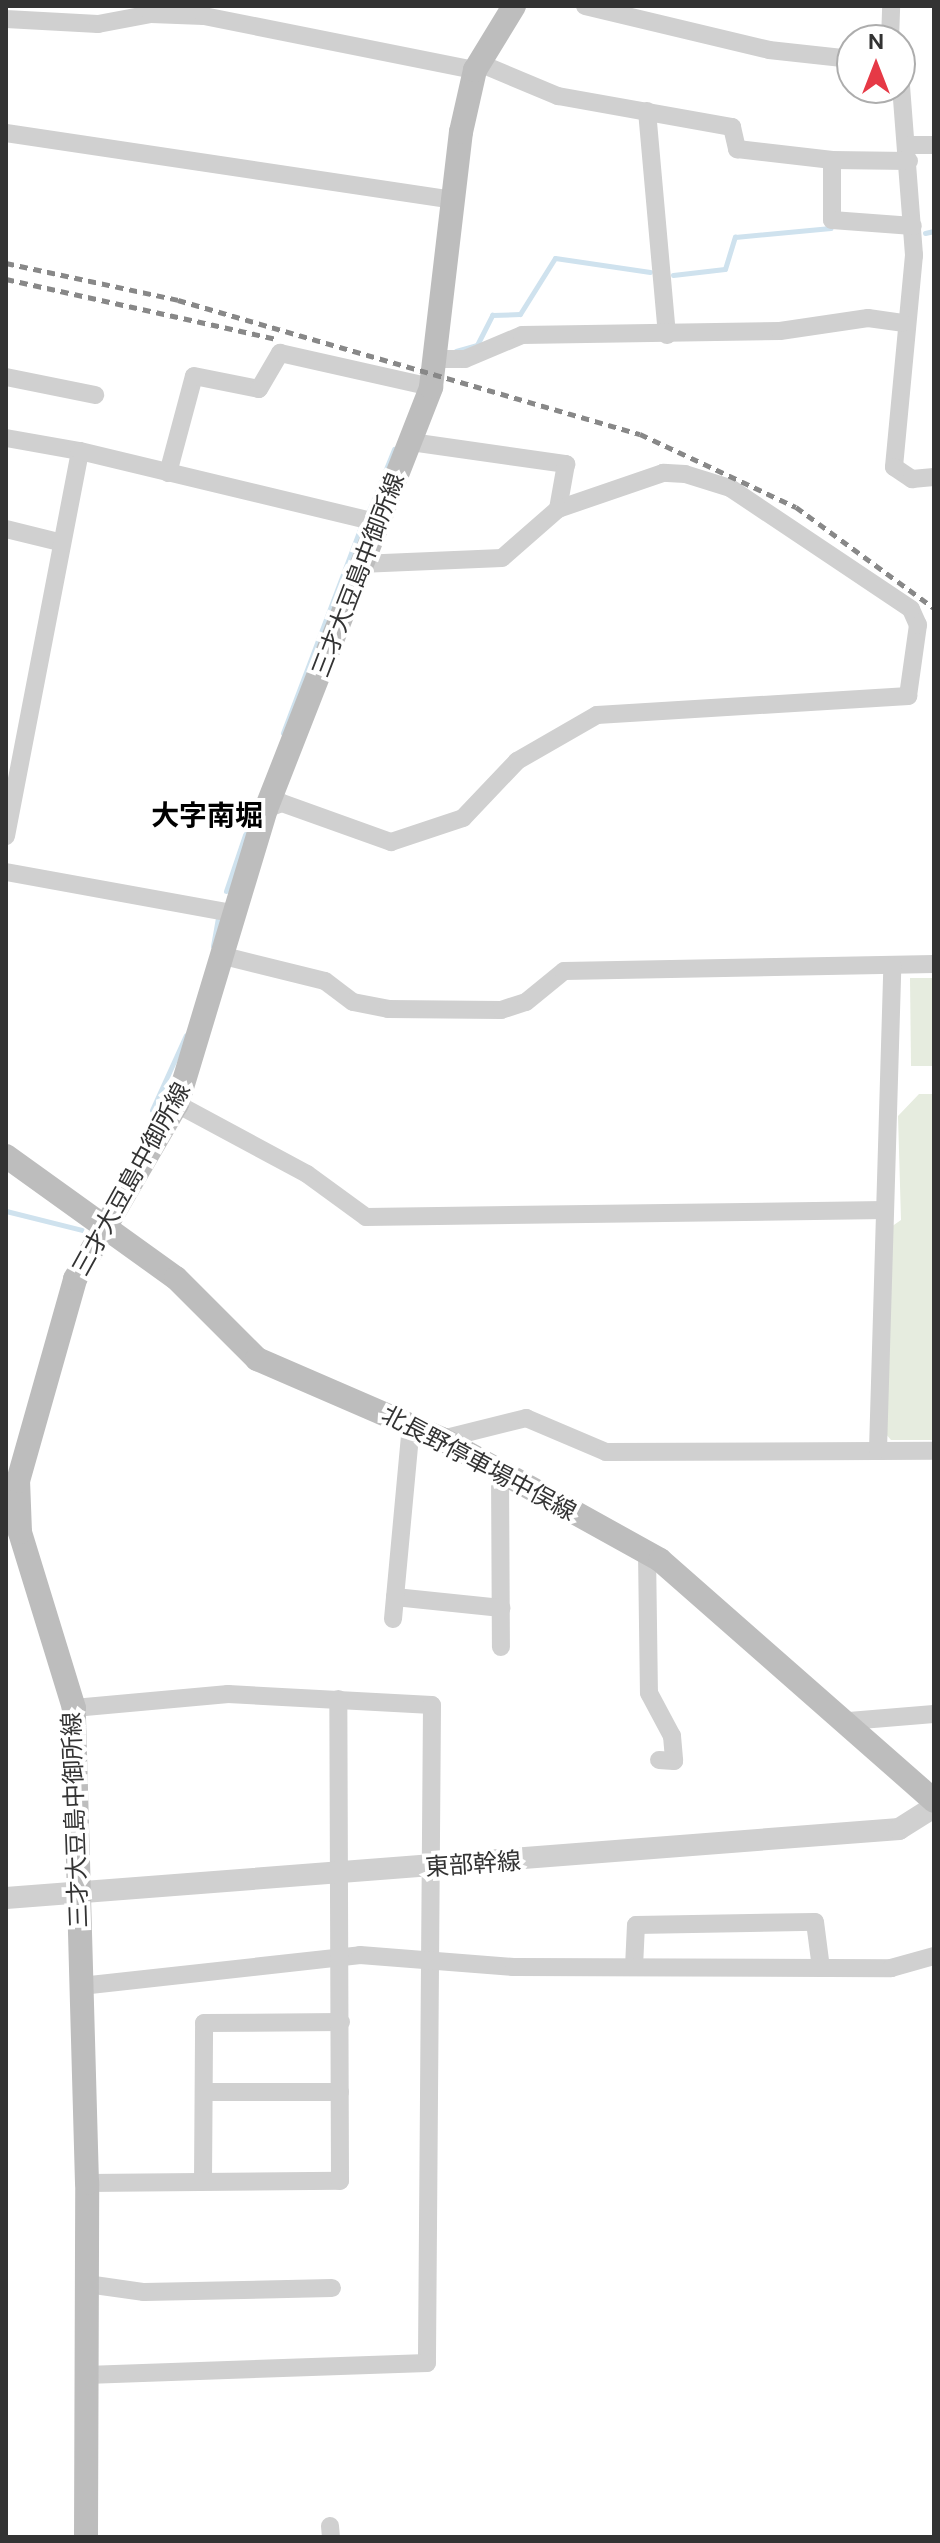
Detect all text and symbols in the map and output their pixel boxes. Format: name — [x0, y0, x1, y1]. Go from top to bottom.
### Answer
north arrow — [836, 24, 916, 104]
text: N — [868, 27, 884, 56]
street label: 三才大豆島中御所線 — [306, 469, 410, 681]
district label: 大字南堀 — [151, 799, 263, 833]
street label: 三才大豆島中御所線 — [66, 1078, 196, 1280]
street label: 北長野停車場中俣線 — [377, 1400, 581, 1526]
street label: 三才大豆島中御所線 — [57, 1712, 93, 1928]
street label: 東部幹線 — [424, 1846, 522, 1882]

